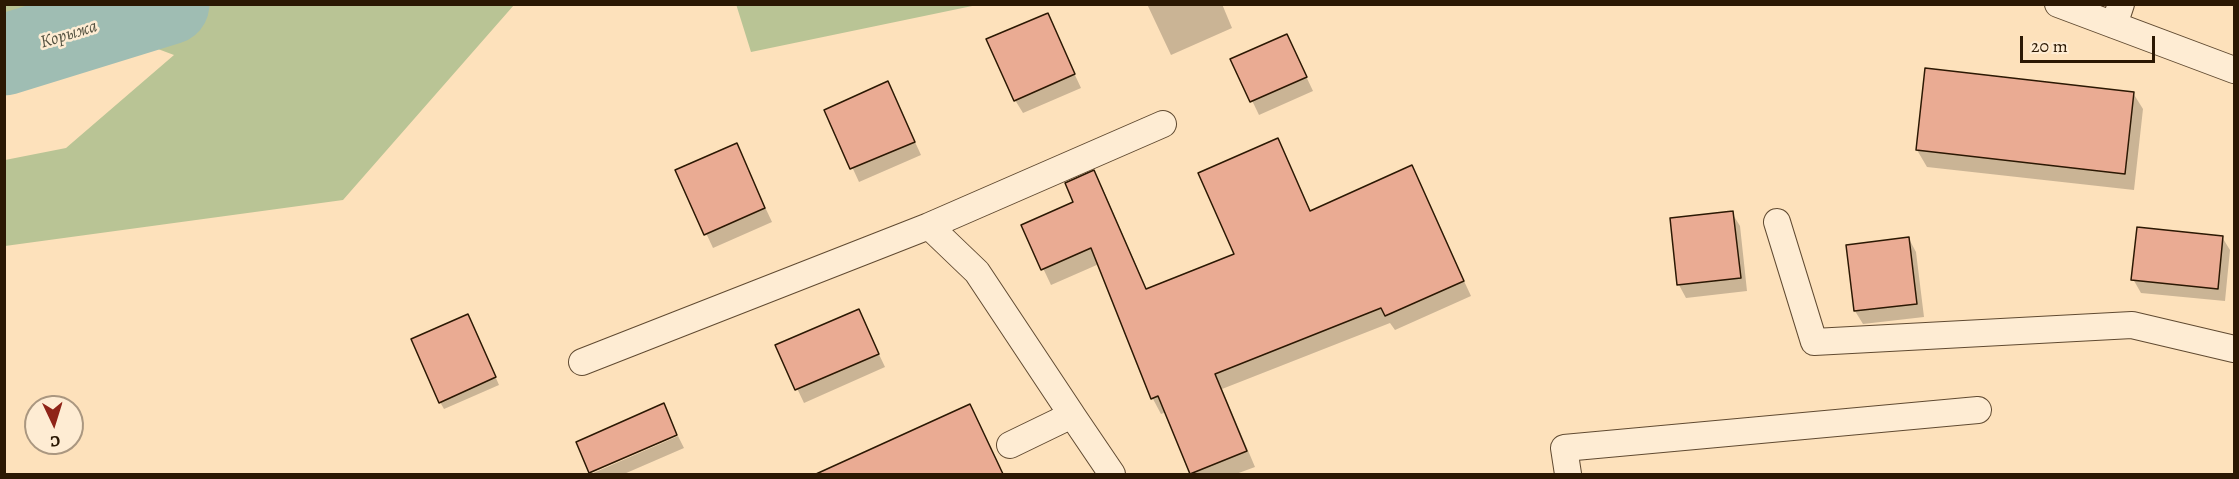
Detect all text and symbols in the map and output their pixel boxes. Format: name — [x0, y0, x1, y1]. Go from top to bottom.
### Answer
water label: Корыжа — [38, 16, 100, 54]
scale bar — [2023, 24, 2158, 62]
text: 20 m — [2031, 34, 2068, 58]
north arrow — [24, 395, 84, 455]
text: С — [49, 430, 61, 452]

